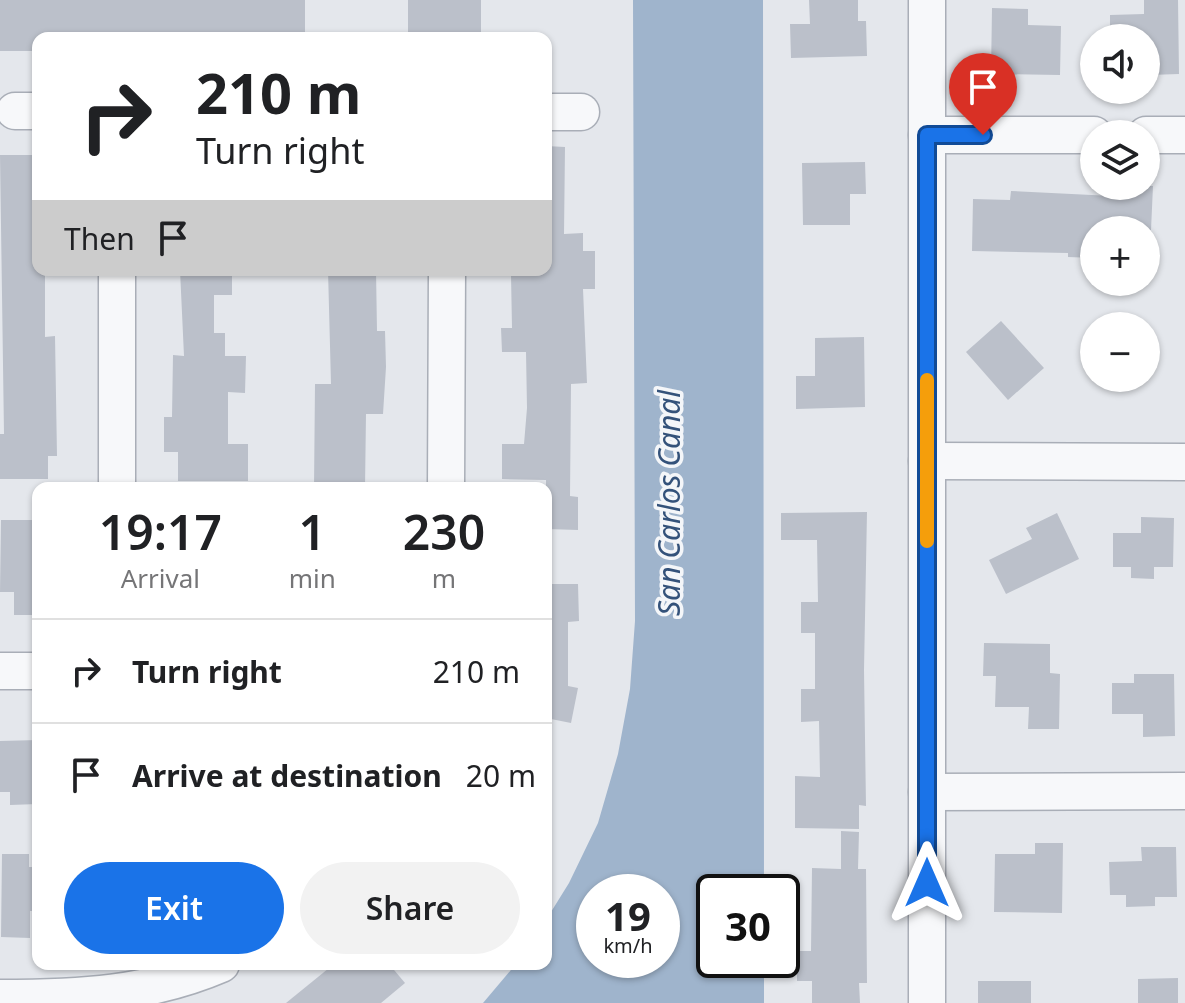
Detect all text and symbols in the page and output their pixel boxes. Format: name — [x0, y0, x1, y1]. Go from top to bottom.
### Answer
map controls — [1080, 24, 1160, 392]
button: sound — [1080, 24, 1160, 104]
pin — [949, 53, 1017, 135]
text: 210 m — [196, 54, 361, 130]
icon: right — [64, 64, 168, 168]
icon: arrive — [961, 65, 1005, 109]
button: layers — [1080, 120, 1160, 200]
text: Turn right — [196, 126, 364, 175]
icon: arrive — [151, 216, 195, 260]
button: + — [1080, 216, 1160, 296]
text: Then — [64, 218, 135, 259]
button: − — [1080, 312, 1160, 392]
water label: San Carlos Canal — [648, 389, 689, 616]
text: 19:17 — [99, 499, 222, 564]
text: 1 — [299, 499, 326, 564]
text: 230 — [403, 499, 485, 564]
text: Arrival — [121, 560, 200, 596]
text: min — [289, 560, 336, 596]
text: m — [432, 560, 456, 596]
icon: right — [64, 649, 108, 693]
text: Turn right — [132, 651, 282, 692]
text: 210 m — [433, 651, 520, 692]
icon: arrive — [64, 753, 108, 797]
text: Arrive at destination — [132, 755, 442, 796]
text: 20 m — [466, 755, 536, 796]
position arrow — [885, 841, 969, 925]
button: Exit — [64, 862, 284, 954]
button: Share — [300, 862, 520, 954]
speed limit sign: 30 — [696, 874, 800, 978]
text: 19 — [605, 888, 651, 943]
text: km/h — [603, 932, 653, 959]

